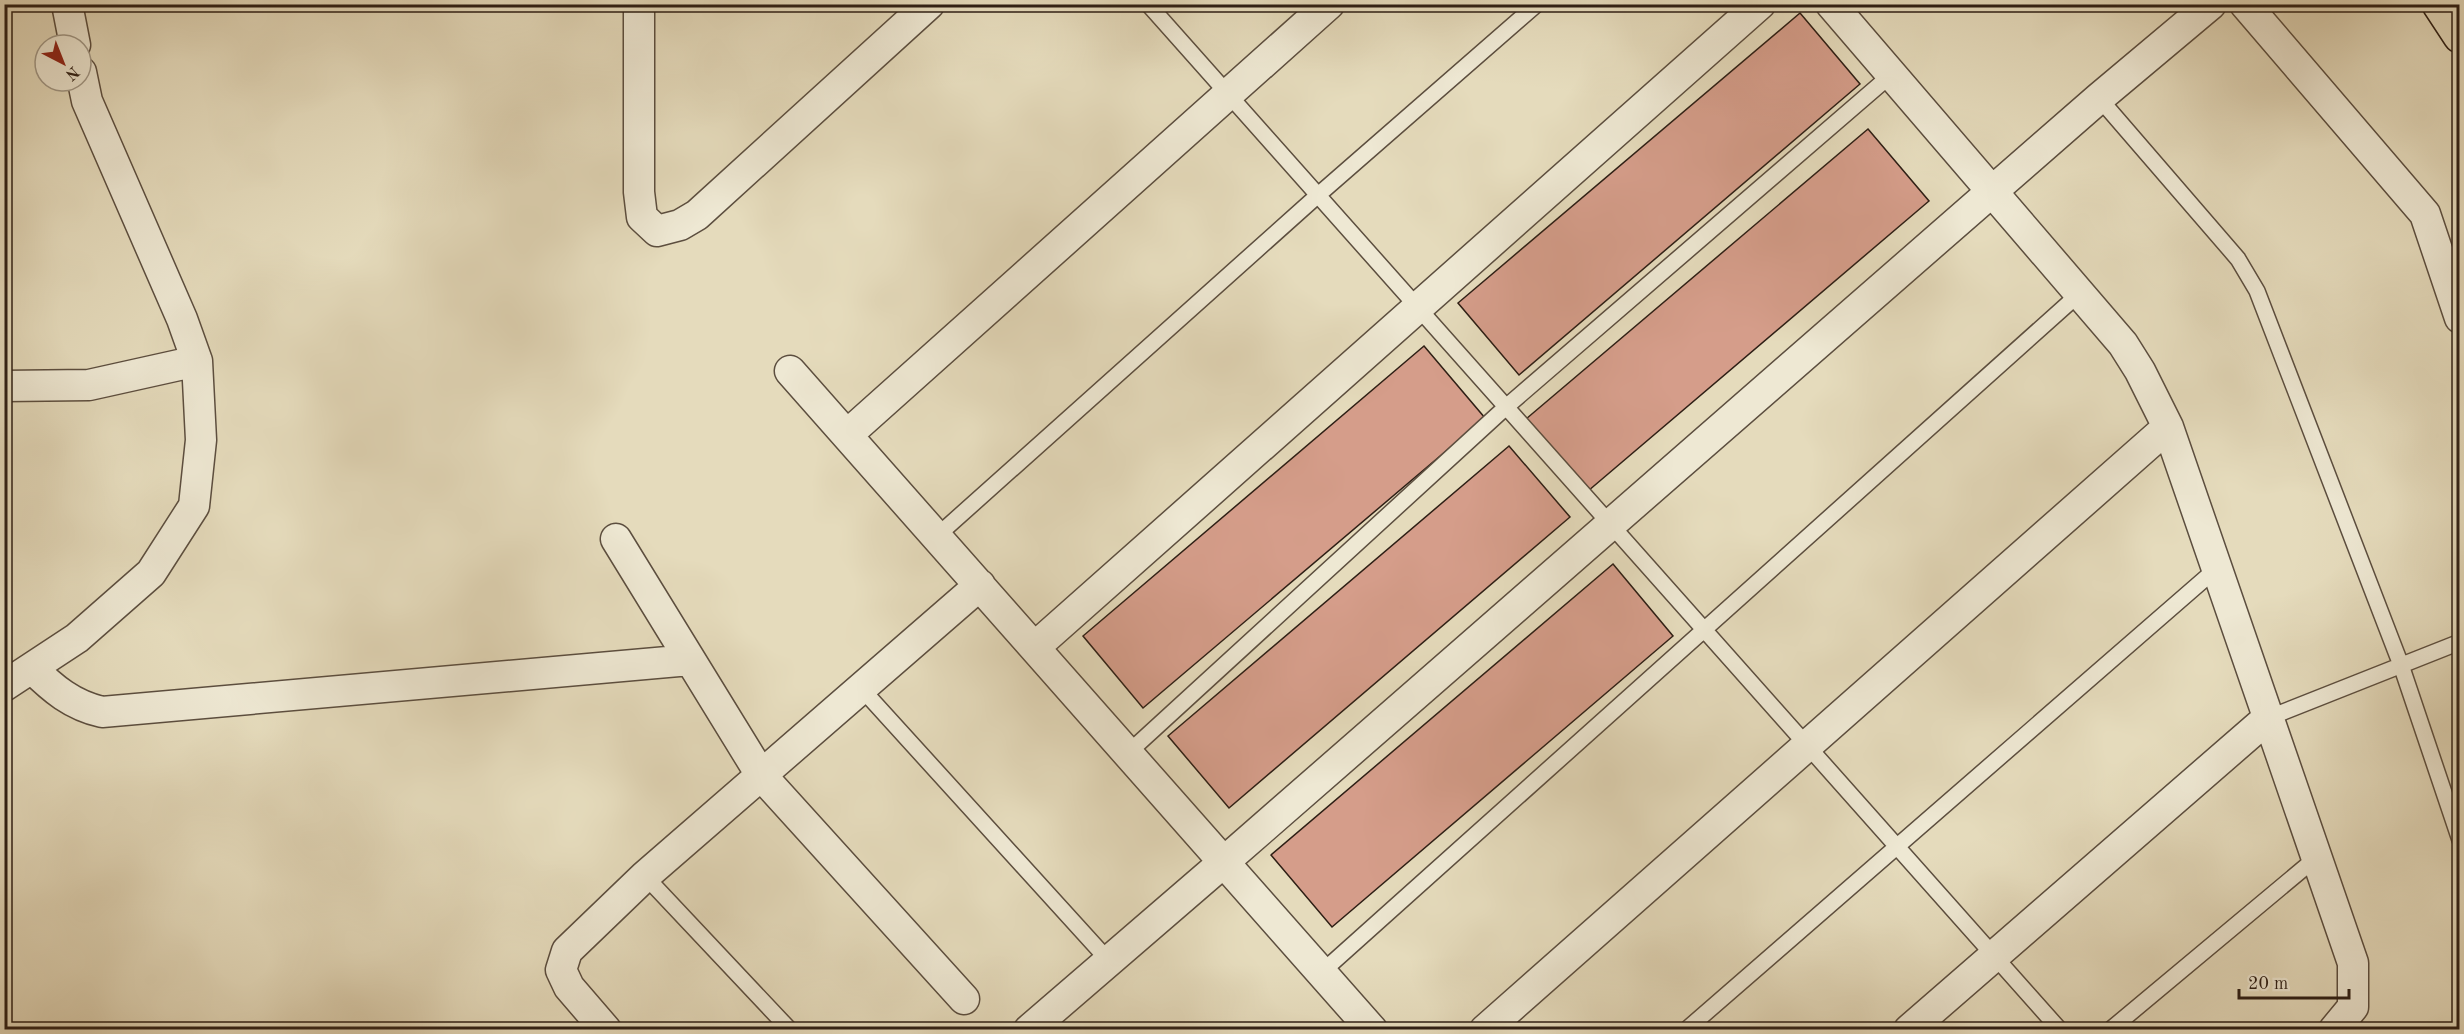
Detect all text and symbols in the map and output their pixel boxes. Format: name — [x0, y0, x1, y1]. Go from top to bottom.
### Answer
north arrow — [33, 33, 93, 93]
text: N — [61, 63, 82, 83]
scale bar — [2239, 962, 2348, 1000]
text: 20 m — [2248, 975, 2288, 993]

